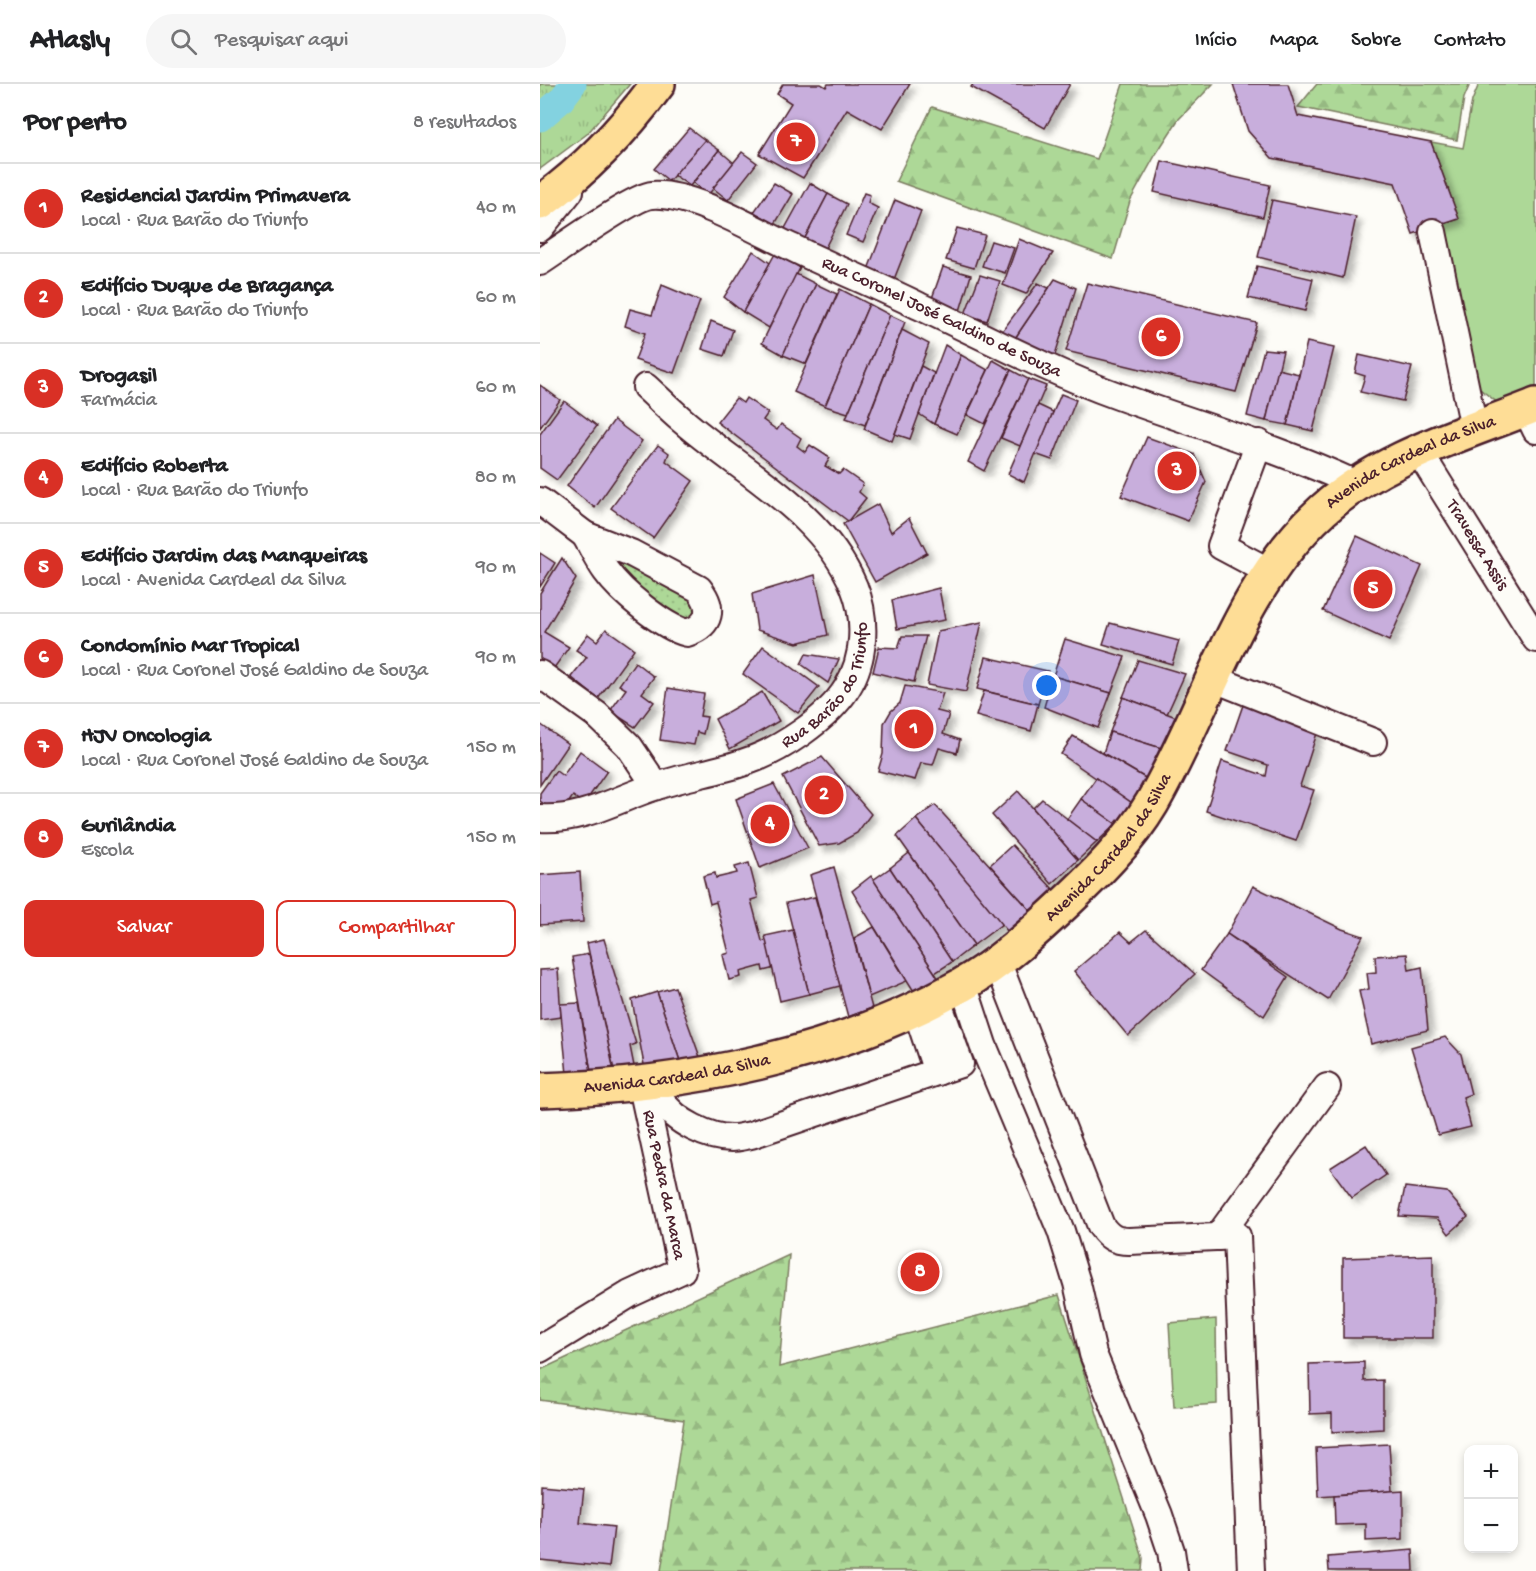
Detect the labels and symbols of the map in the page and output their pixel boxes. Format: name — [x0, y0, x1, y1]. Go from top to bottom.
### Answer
pin: 7 — [776, 120, 816, 164]
street label: Rua Coronel José Galdino de Souza — [818, 252, 1066, 383]
pin: 6 — [1142, 314, 1180, 360]
street label: Avenida Cardeal da Silva — [1321, 411, 1500, 514]
pin: 3 — [1158, 448, 1196, 494]
street label: Travessa Assis — [1441, 495, 1514, 595]
pin: 5 — [1354, 566, 1392, 612]
street label: Rua Barão do Triunfo — [778, 622, 873, 753]
your location — [1032, 671, 1061, 700]
pin: 1 — [894, 706, 934, 752]
street label: Avenida Cardeal da Silva — [1041, 769, 1177, 927]
pin: 2 — [804, 772, 844, 818]
pin: 4 — [750, 802, 790, 846]
street label: Avenida Cardeal da Silva — [583, 1049, 773, 1098]
street label: Rua Pedra da Marca — [637, 1108, 689, 1263]
pin: 8 — [900, 1250, 940, 1294]

